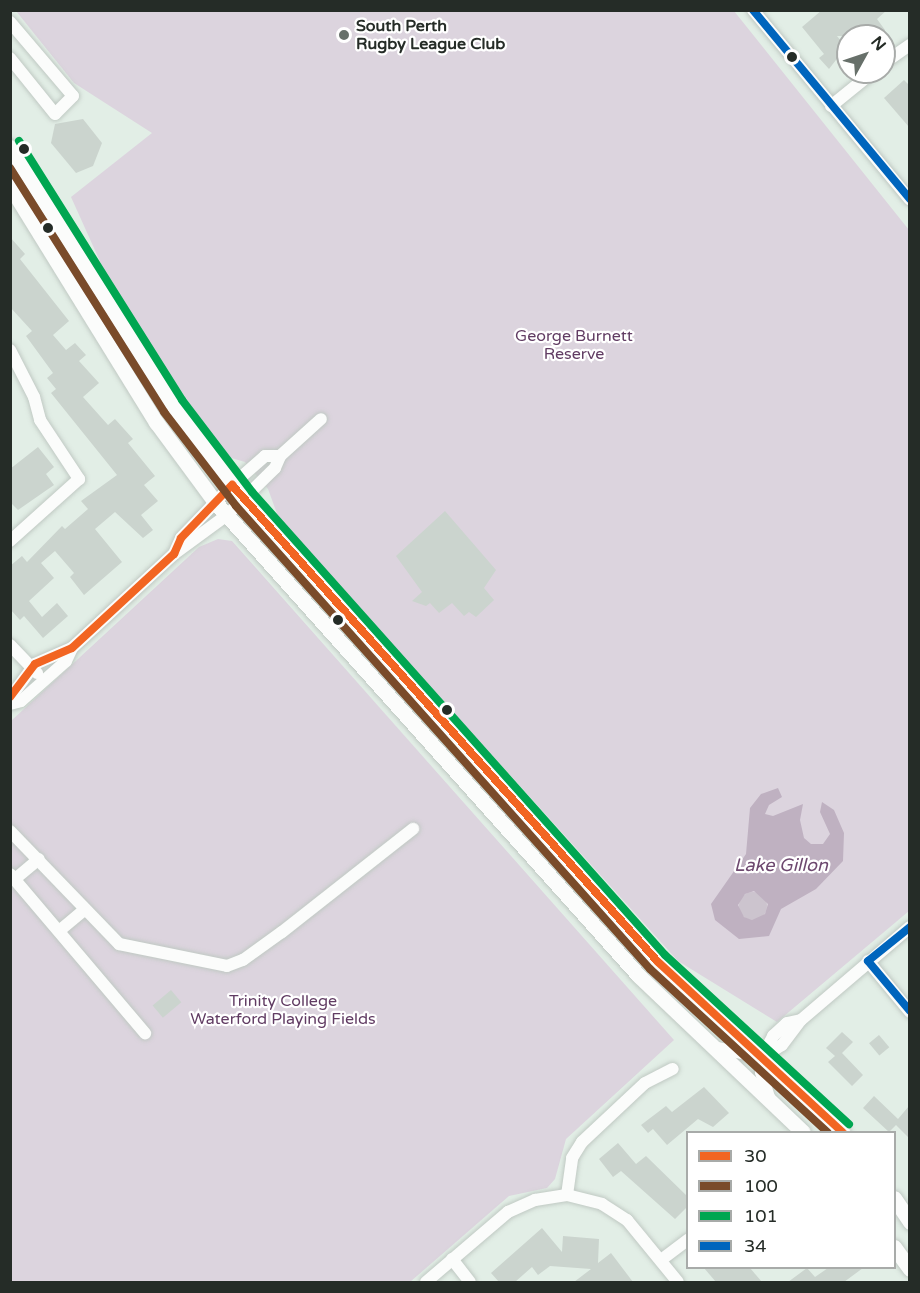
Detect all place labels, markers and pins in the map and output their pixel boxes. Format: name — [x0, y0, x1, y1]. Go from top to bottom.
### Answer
place label: South Perth Rugby League Club — [356, 16, 505, 54]
marker: South Perth Rugby League Club — [337, 28, 351, 42]
unlabelled marker — [786, 51, 798, 63]
unlabelled marker — [18, 143, 30, 155]
unlabelled marker — [42, 222, 54, 234]
unlabelled marker — [332, 614, 344, 626]
unlabelled marker — [441, 704, 453, 716]

